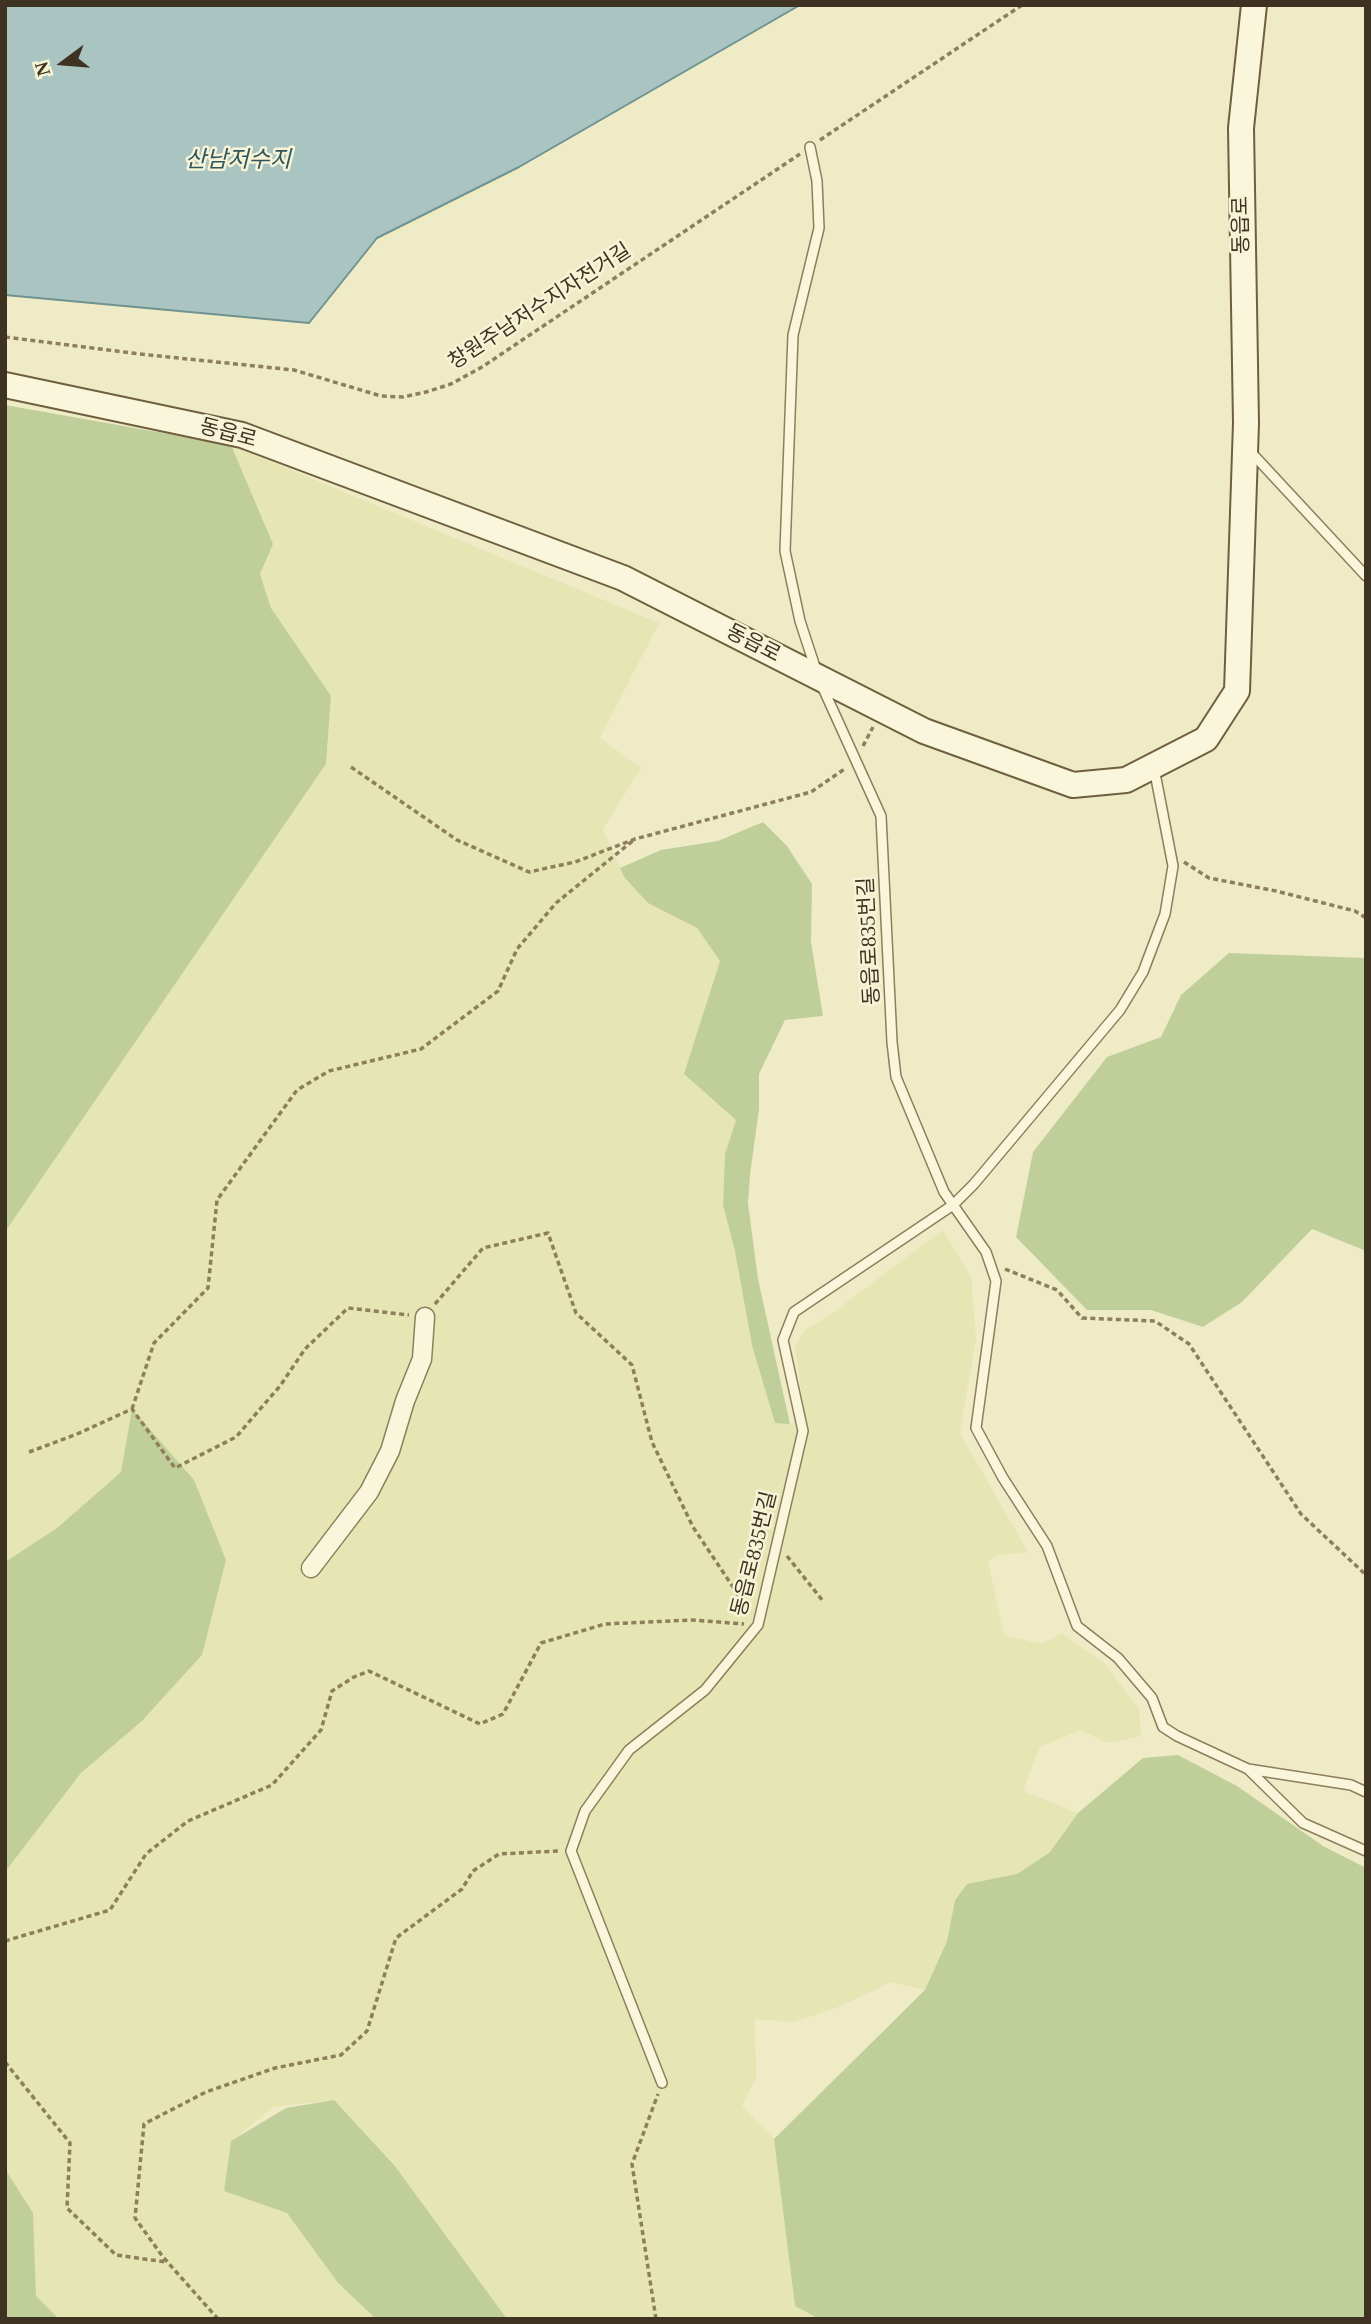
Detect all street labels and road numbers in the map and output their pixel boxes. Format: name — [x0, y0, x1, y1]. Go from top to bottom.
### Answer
street label: 동읍로 — [1229, 196, 1255, 254]
street label: 창원주남저수지자전거길 — [444, 239, 636, 375]
street label: 동읍로 — [197, 414, 259, 454]
street label: 동읍로 — [721, 620, 785, 668]
street label: 동읍로835번길 — [854, 876, 886, 1006]
street label: 동읍로835번길 — [727, 1489, 783, 1619]

